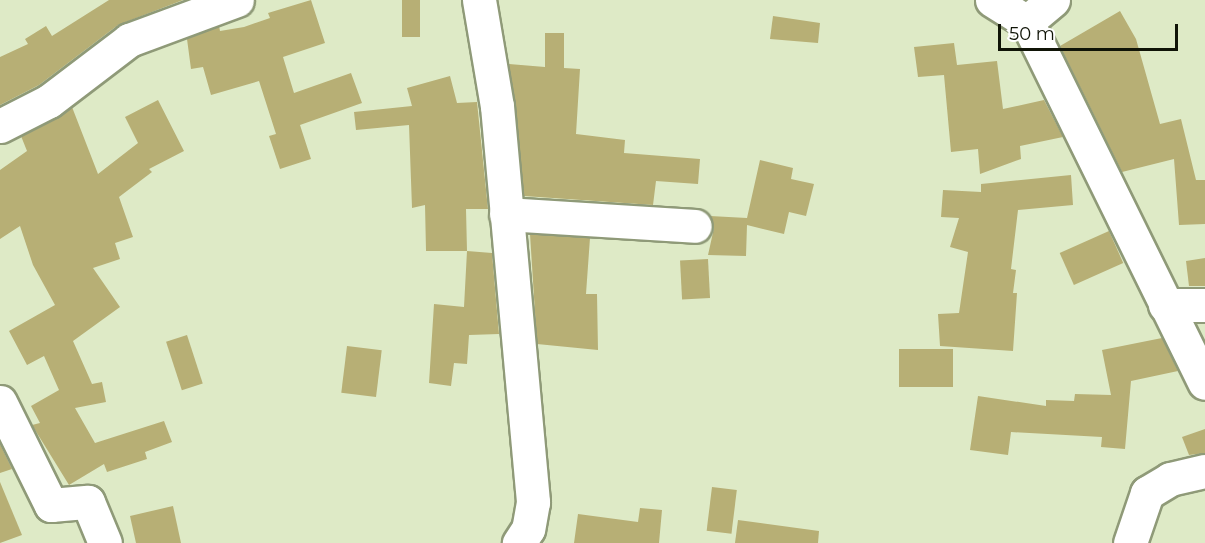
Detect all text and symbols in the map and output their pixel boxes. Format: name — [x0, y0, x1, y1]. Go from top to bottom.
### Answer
scale bar — [1001, 12, 1181, 50]
text: 50 m — [1009, 23, 1055, 45]

